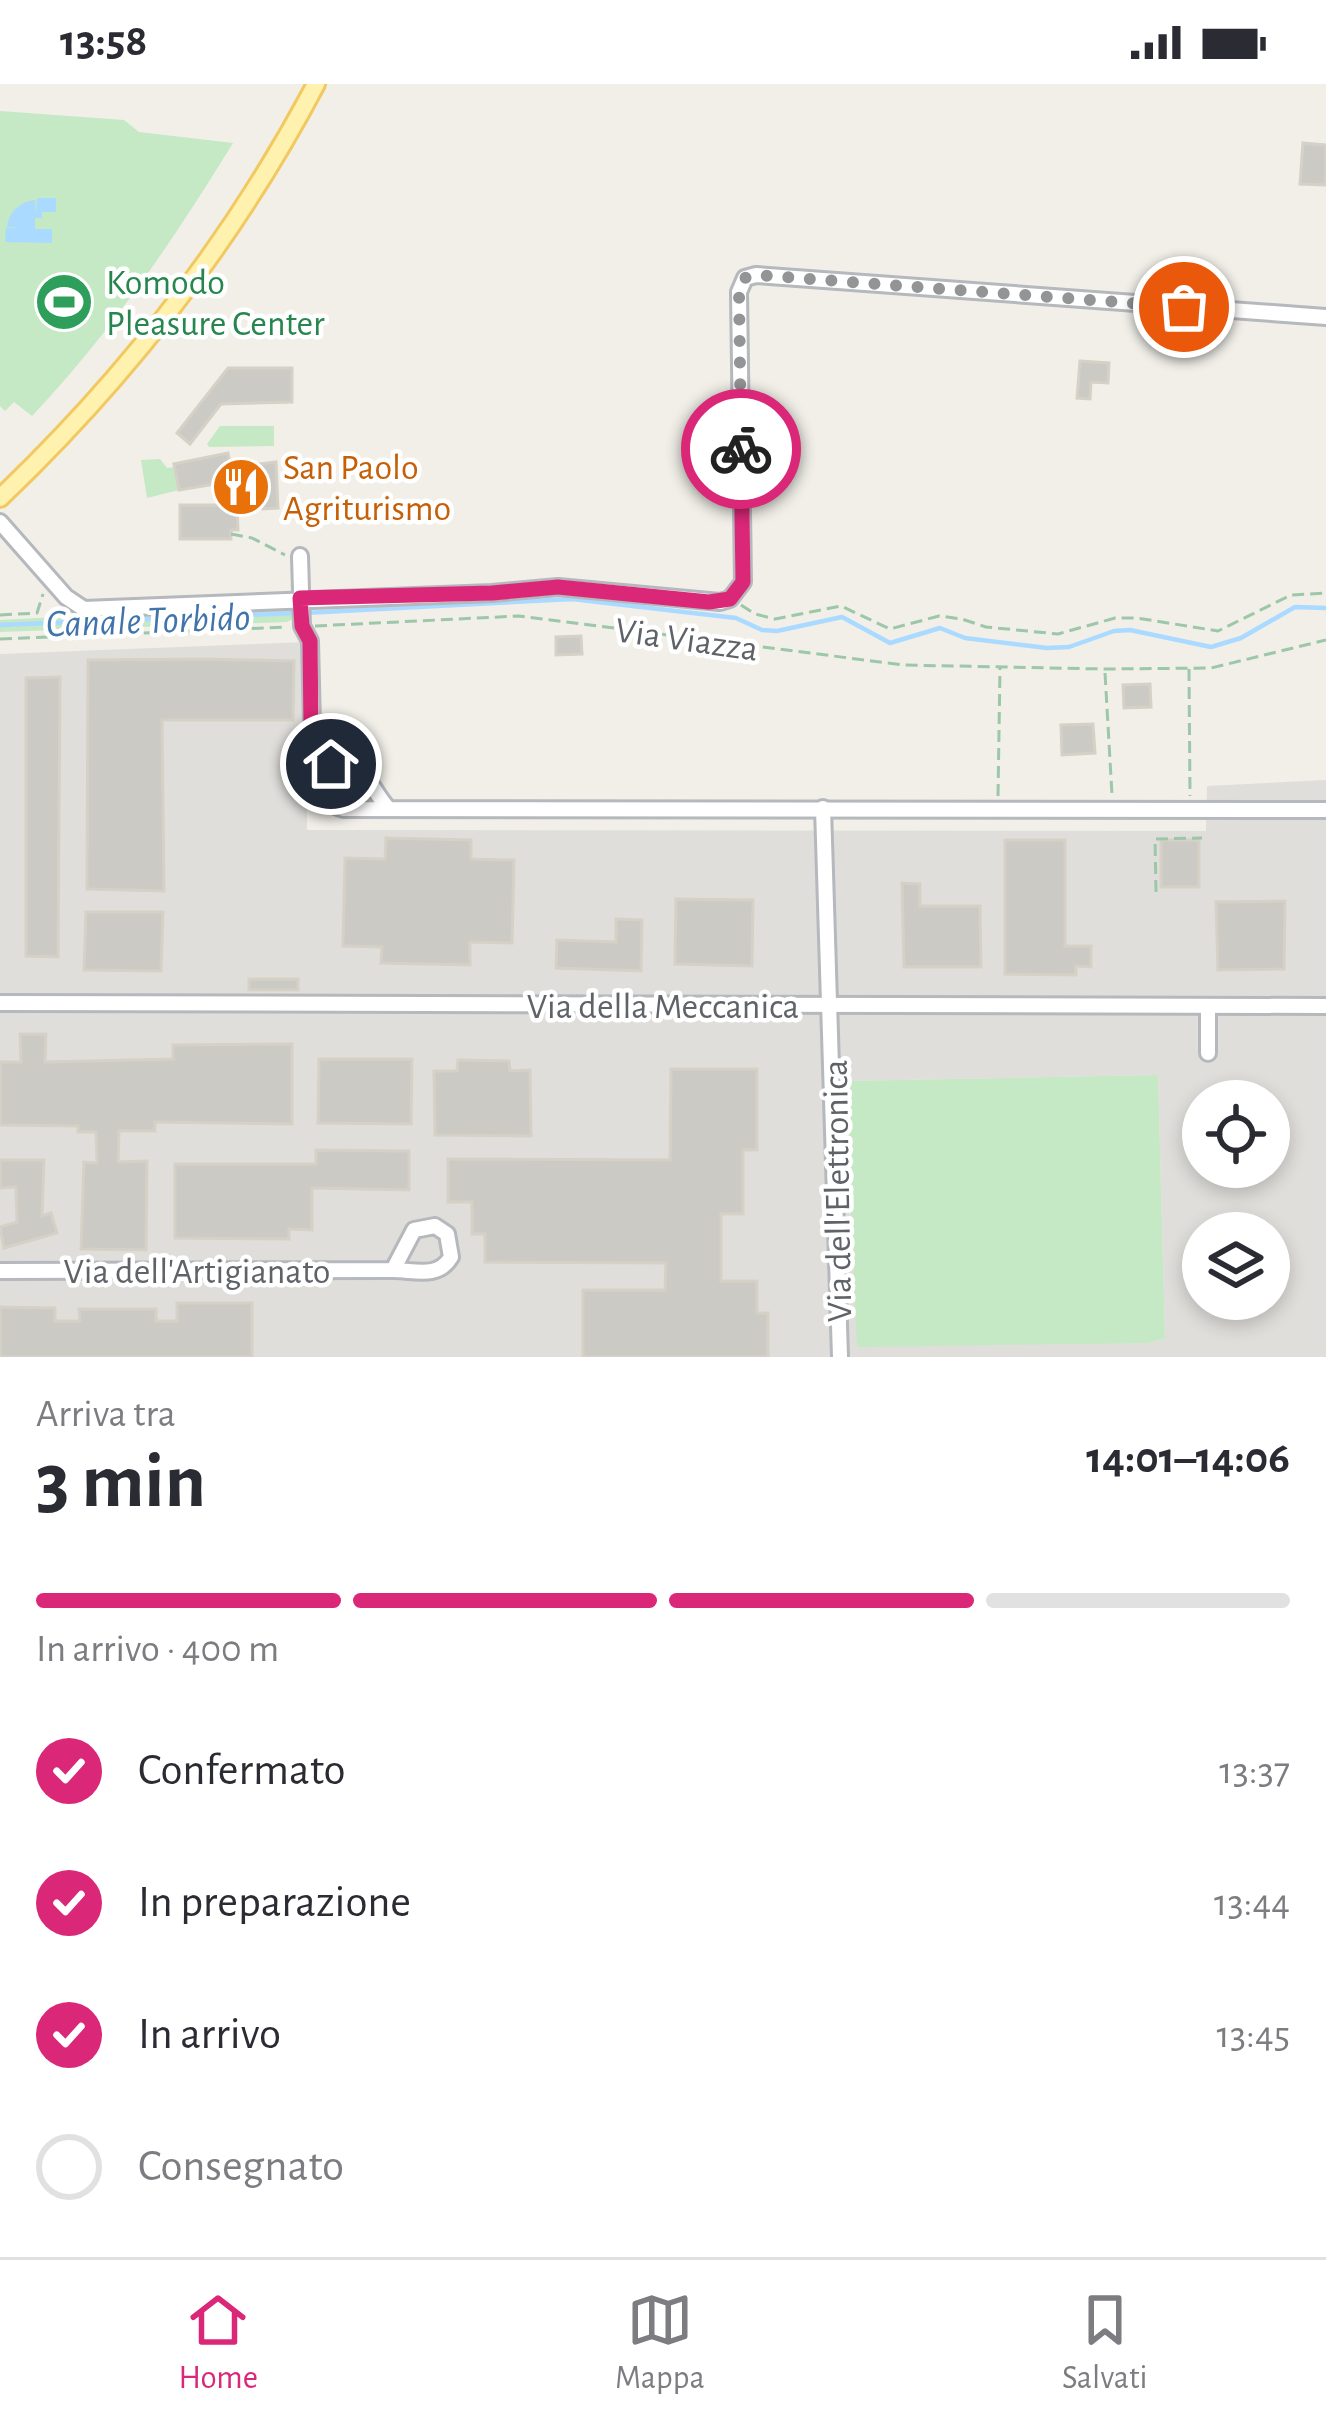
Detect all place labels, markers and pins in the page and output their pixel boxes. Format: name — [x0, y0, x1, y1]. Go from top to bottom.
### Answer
pin — [1133, 256, 1235, 358]
place label: Komodo Pleasure Center — [106, 265, 325, 342]
sports icon: Komodo Pleasure Center — [33, 271, 95, 333]
place label: San Paolo Agriturismo — [283, 450, 451, 527]
restaurant icon: San Paolo Agriturismo — [210, 456, 272, 518]
pin — [280, 713, 382, 815]

